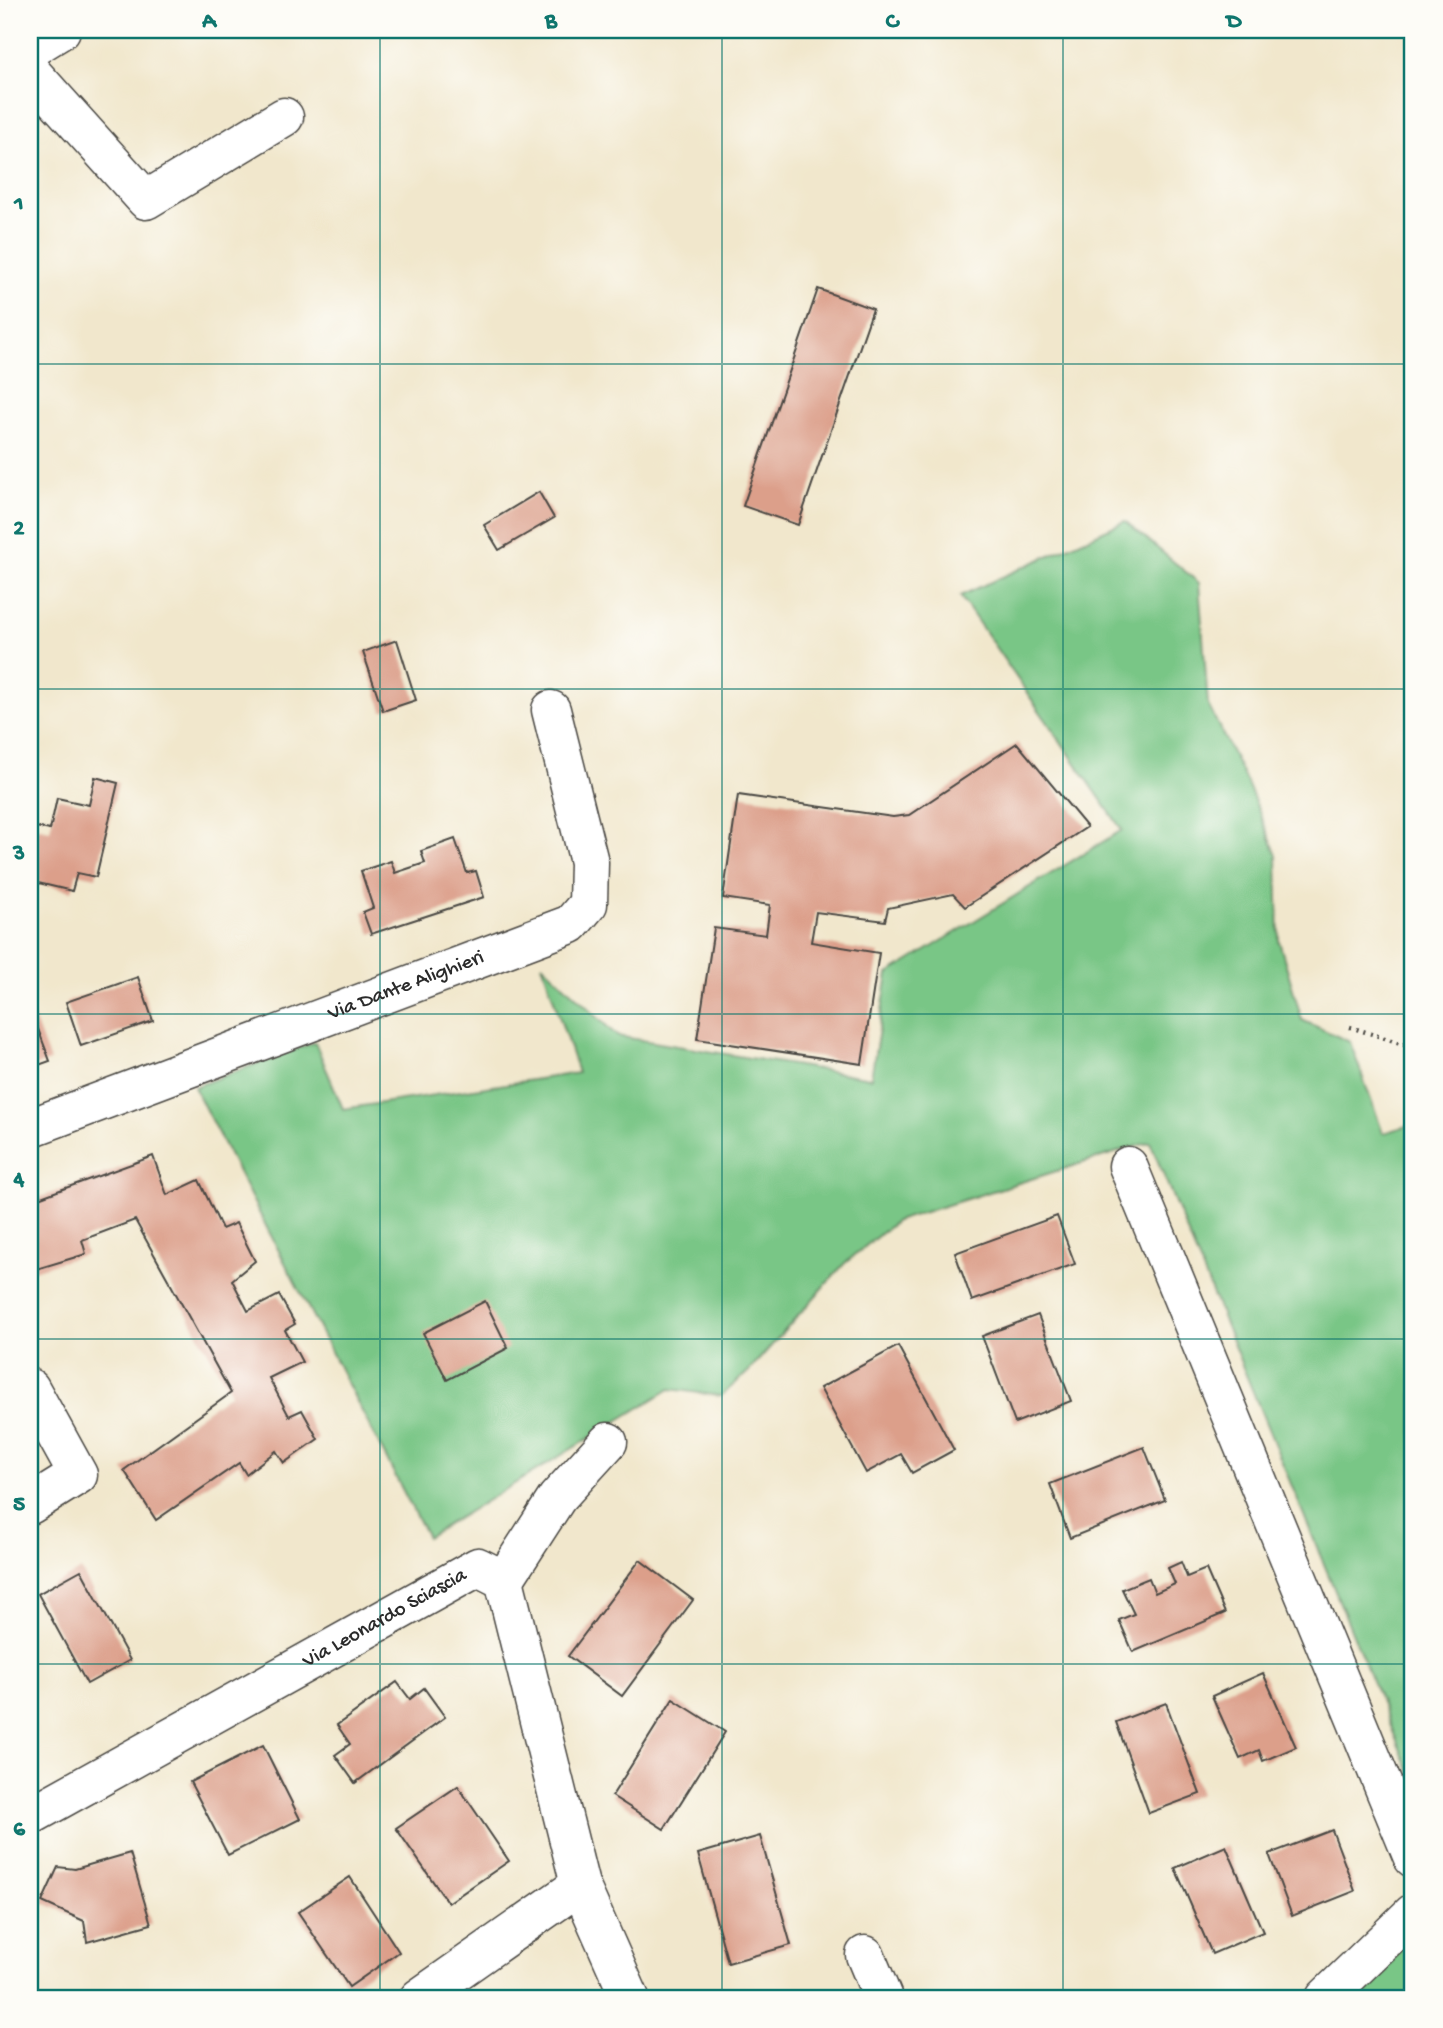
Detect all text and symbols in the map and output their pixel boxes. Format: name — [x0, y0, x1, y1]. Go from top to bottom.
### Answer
text: A — [201, 9, 217, 36]
text: B — [544, 9, 558, 36]
text: C — [886, 9, 901, 36]
text: D — [1225, 9, 1243, 36]
text: 1 — [13, 191, 24, 218]
text: 2 — [13, 516, 25, 543]
text: 3 — [12, 841, 25, 868]
street label: Via Dante Alighieri — [324, 945, 488, 1027]
text: 4 — [13, 1167, 25, 1194]
text: 5 — [13, 1492, 25, 1519]
street label: Via Leonardo Sciascia — [298, 1563, 472, 1675]
text: 6 — [13, 1817, 26, 1844]

